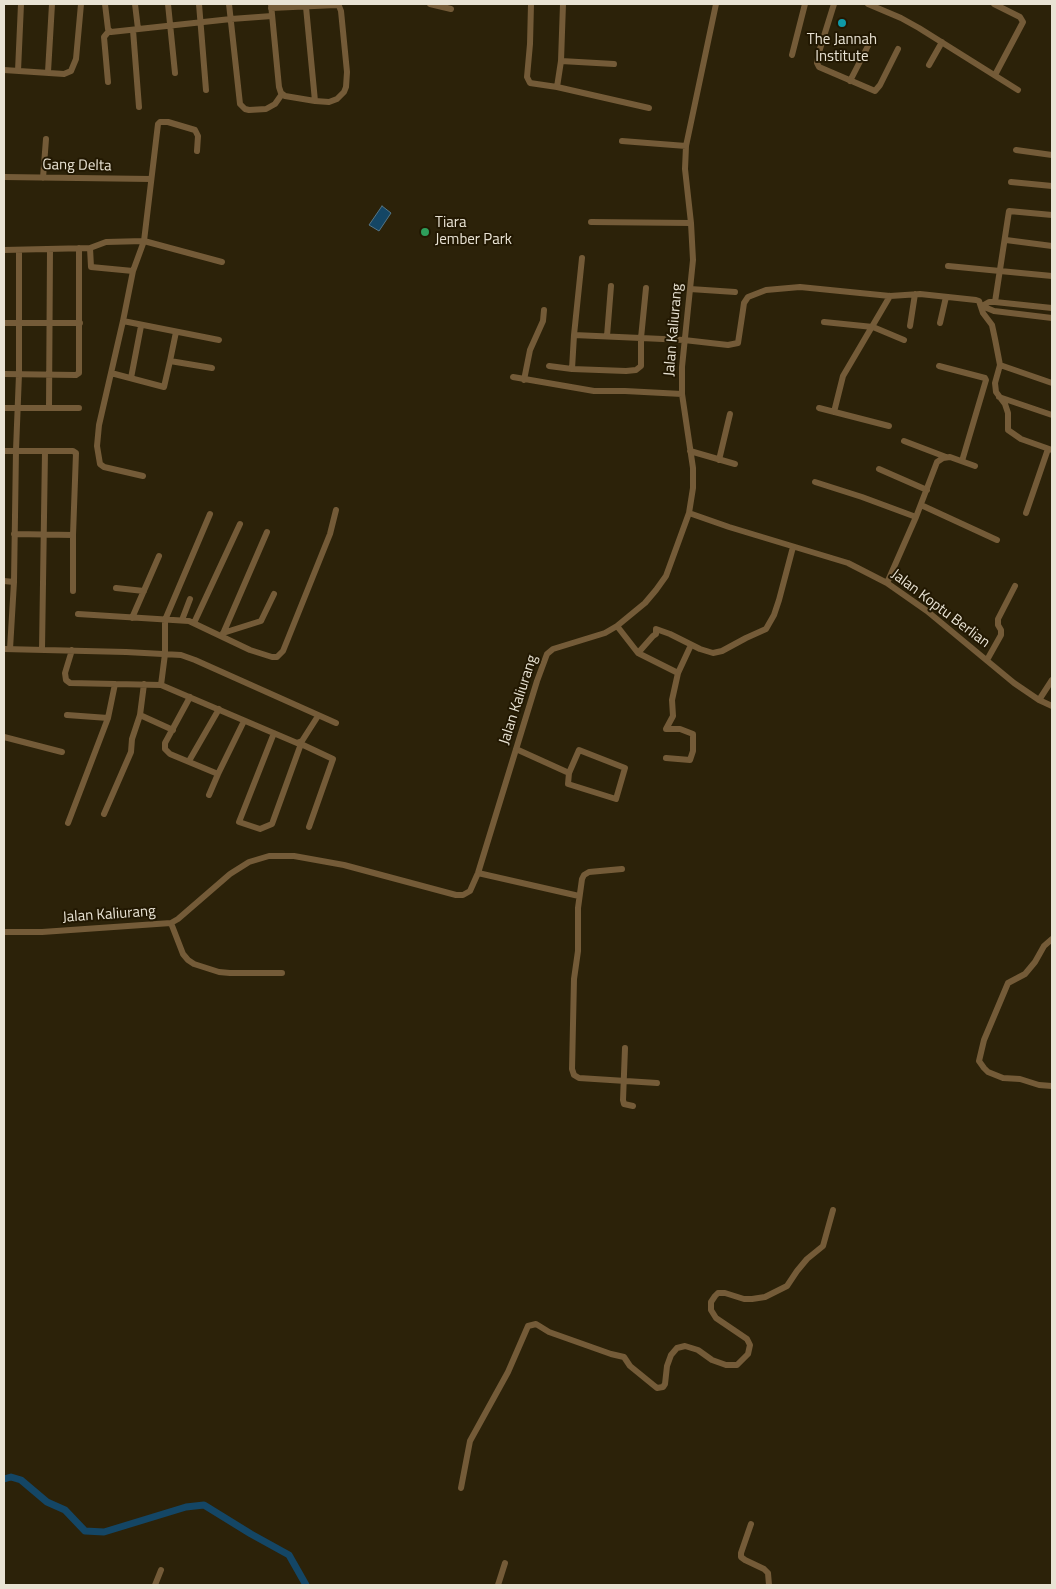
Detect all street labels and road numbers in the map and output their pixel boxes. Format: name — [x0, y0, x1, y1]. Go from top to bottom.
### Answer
street label: Gang Delta — [42, 156, 112, 176]
street label: Jalan Kaliurang — [661, 283, 687, 377]
street label: Jalan Koptu Berlian — [887, 566, 993, 652]
street label: Jalan Kaliurang — [496, 653, 542, 747]
street label: Jalan Kaliurang — [62, 903, 156, 927]

